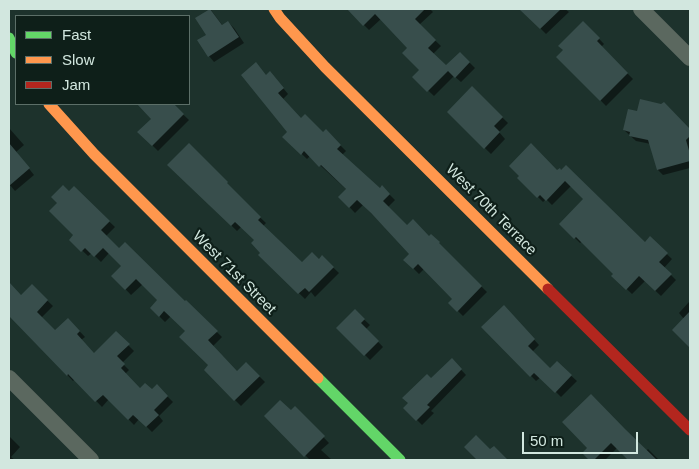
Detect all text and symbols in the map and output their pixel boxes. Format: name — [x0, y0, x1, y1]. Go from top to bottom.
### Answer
legend — [15, 15, 190, 105]
text: Fast — [62, 26, 91, 43]
text: Slow — [62, 51, 95, 68]
text: Jam — [62, 76, 90, 93]
street label: West 70th Terrace — [442, 161, 540, 259]
street label: West 71st Street — [189, 228, 279, 318]
scale bar — [524, 422, 640, 454]
text: 50 m — [530, 432, 563, 449]

